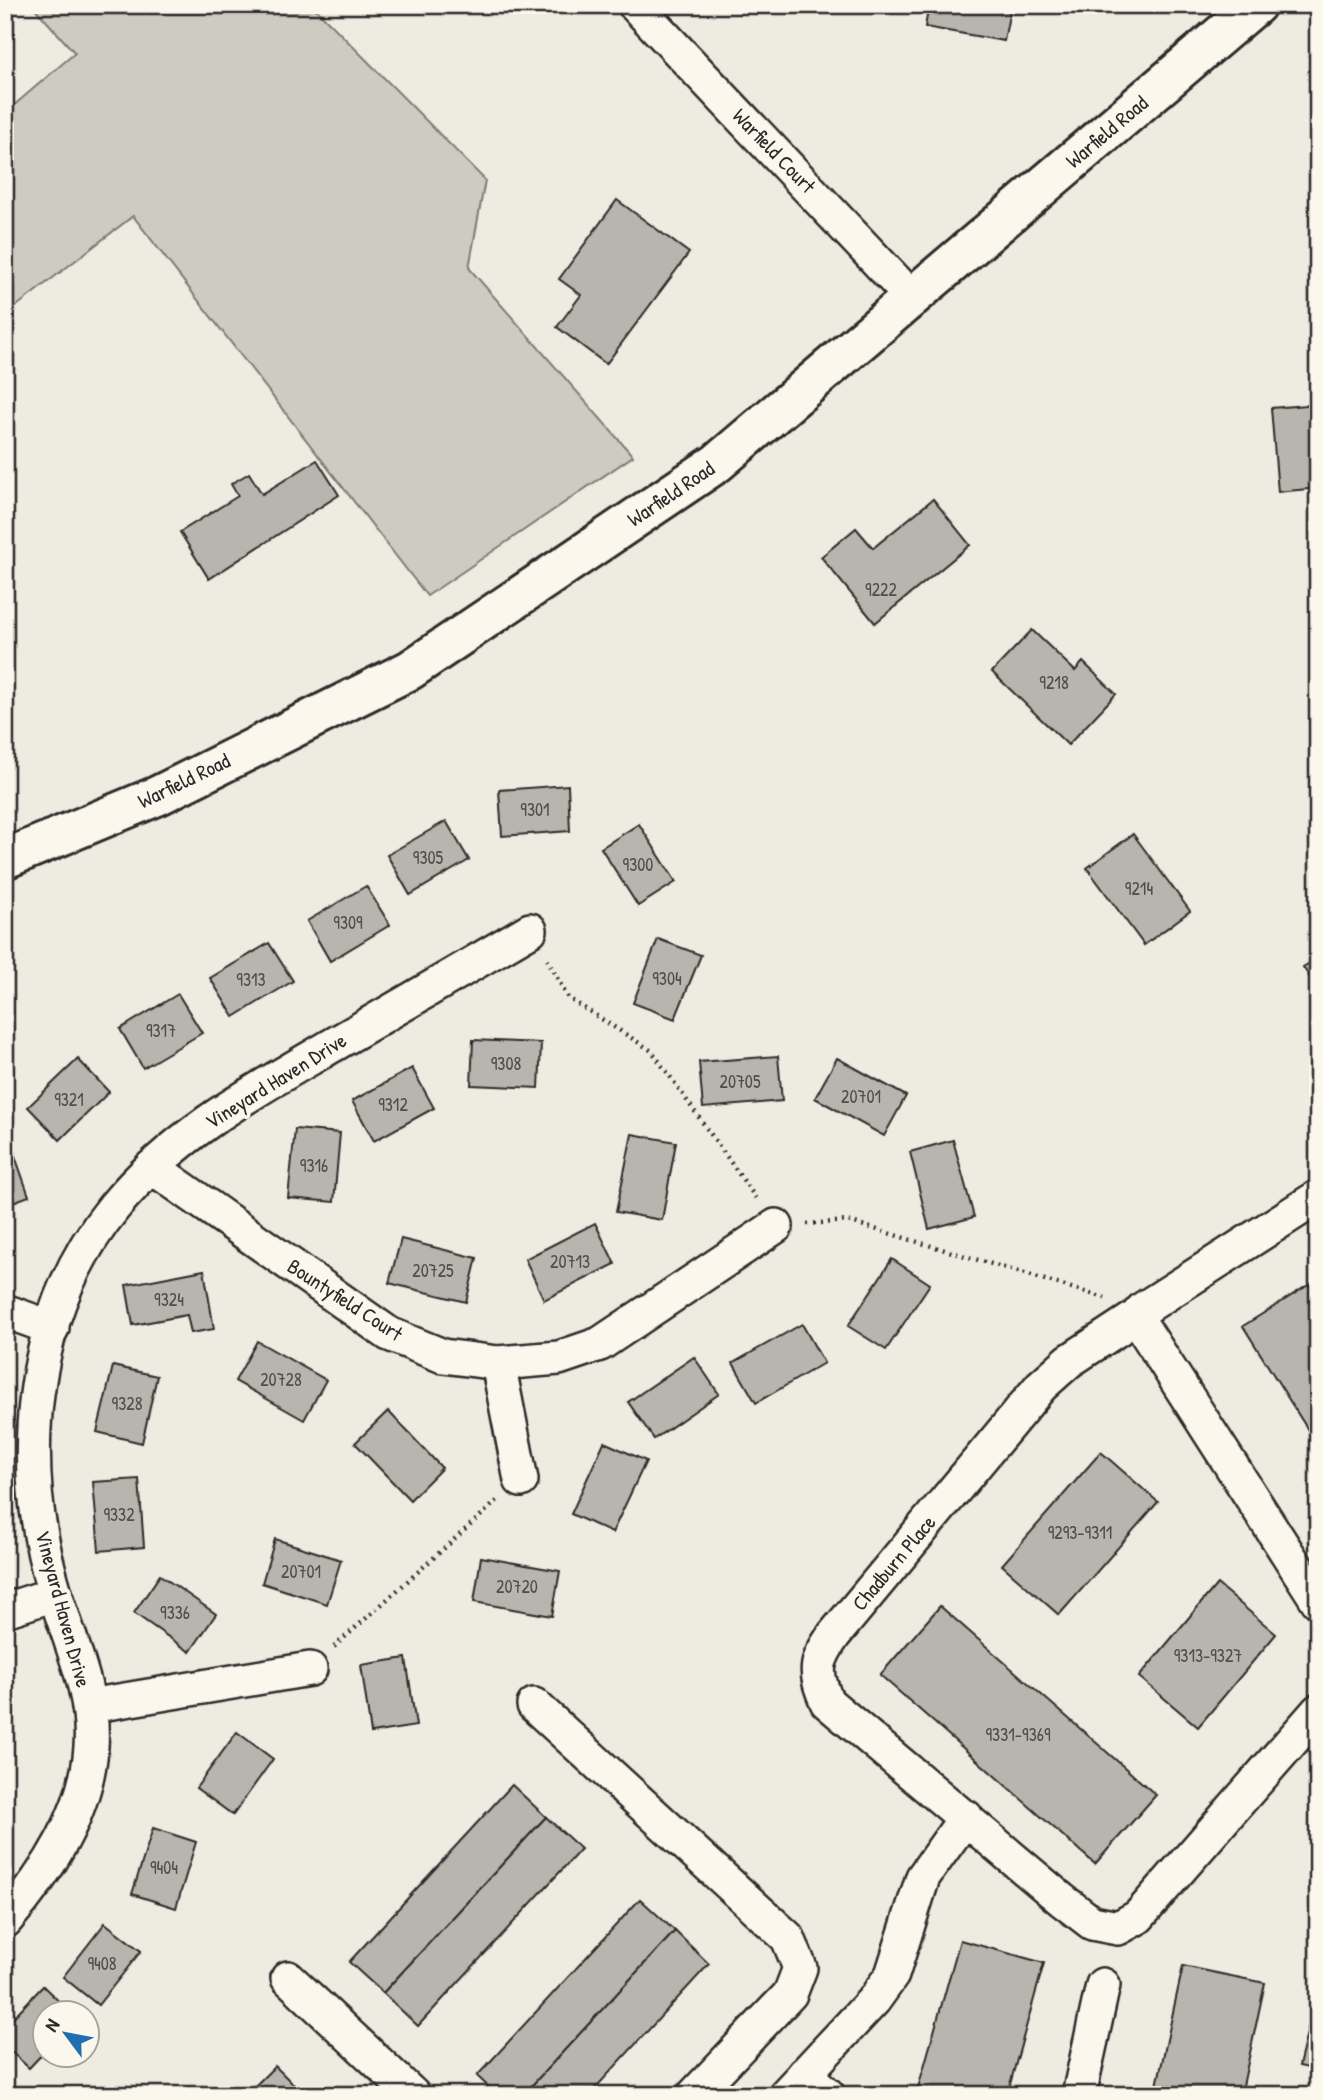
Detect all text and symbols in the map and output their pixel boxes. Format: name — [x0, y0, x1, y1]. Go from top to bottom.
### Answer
street label: Warfield Road — [1059, 89, 1154, 175]
street label: Warfield Court — [726, 102, 823, 200]
street label: Warfield Road — [622, 454, 720, 533]
house number: 9222 — [865, 577, 898, 602]
house number: 9218 — [1039, 670, 1069, 695]
street label: Warfield Road — [133, 746, 235, 815]
house number: 9301 — [520, 797, 550, 822]
house number: 9305 — [413, 845, 444, 870]
house number: 9300 — [623, 852, 653, 877]
house number: 9214 — [1125, 876, 1153, 901]
house number: 9309 — [333, 910, 363, 935]
house number: 9304 — [652, 966, 682, 991]
house number: 9313 — [236, 967, 266, 992]
house number: 9317 — [146, 1018, 176, 1043]
street label: Vineyard Haven Drive — [200, 1026, 352, 1136]
house number: 9308 — [491, 1051, 521, 1076]
house number: 20705 — [719, 1069, 761, 1094]
house number: 20701 — [841, 1084, 881, 1109]
house number: 9321 — [54, 1087, 84, 1112]
house number: 9312 — [378, 1092, 408, 1117]
house number: 9316 — [300, 1153, 328, 1178]
house number: 20713 — [550, 1249, 590, 1274]
street label: Bountyfield Court — [282, 1251, 409, 1348]
house number: 20725 — [412, 1258, 454, 1283]
house number: 9324 — [154, 1287, 184, 1312]
house number: 20728 — [260, 1367, 302, 1392]
house number: 9328 — [112, 1391, 143, 1416]
house number: 9332 — [103, 1502, 135, 1527]
street label: Chadburn Place — [845, 1509, 942, 1617]
house number: 9293-9311 — [1048, 1520, 1112, 1545]
street label: Vineyard Haven Drive — [29, 1527, 98, 1691]
house number: 20701 — [281, 1559, 321, 1584]
house number: 20720 — [496, 1574, 538, 1599]
house number: 9336 — [160, 1600, 190, 1625]
house number: 9313-9327 — [1174, 1643, 1242, 1668]
house number: 9331-9369 — [986, 1722, 1051, 1747]
house number: 9404 — [150, 1855, 178, 1880]
house number: 9408 — [87, 1951, 117, 1976]
north arrow — [32, 1998, 102, 2068]
text: N — [38, 2014, 65, 2036]

